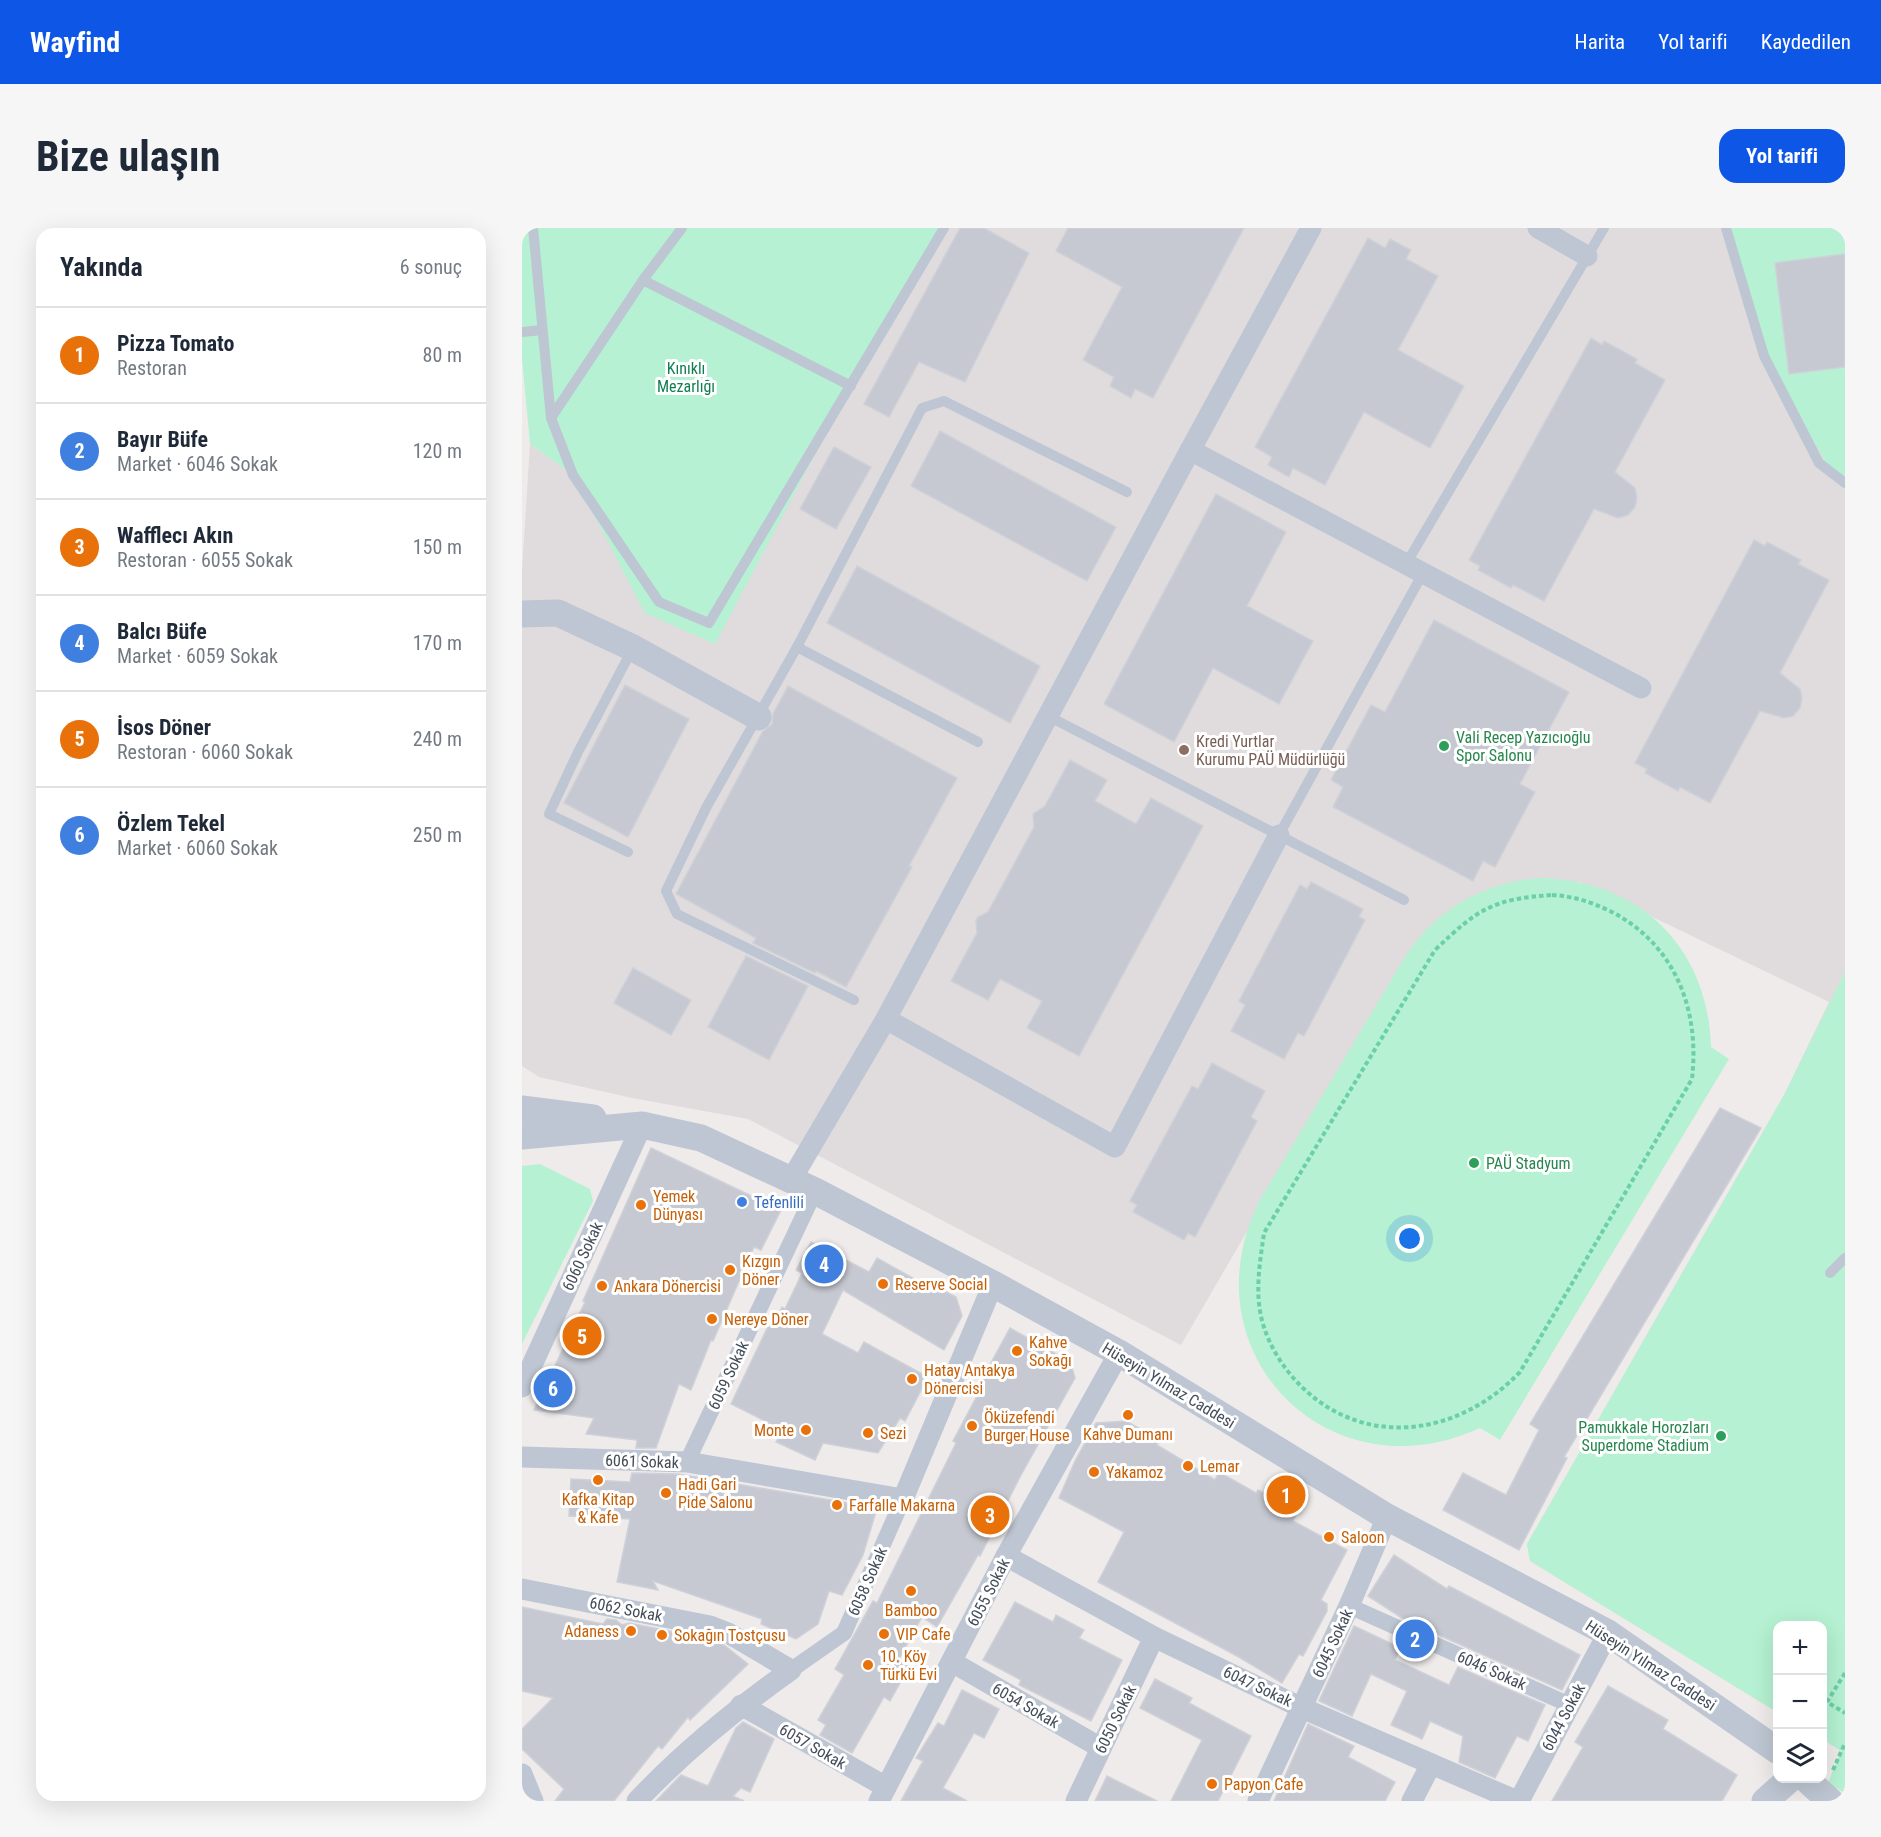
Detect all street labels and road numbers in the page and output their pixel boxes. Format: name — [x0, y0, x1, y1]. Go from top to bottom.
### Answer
street label: 6060 Sokak — [558, 1218, 607, 1294]
street label: 6059 Sokak — [704, 1337, 753, 1413]
street label: Hüseyin Yılmaz Caddesi — [1099, 1338, 1239, 1433]
street label: 6061 Sokak — [605, 1451, 680, 1472]
street label: 6058 Sokak — [844, 1543, 891, 1619]
street label: 6055 Sokak — [963, 1554, 1014, 1629]
street label: 6062 Sokak — [588, 1593, 665, 1626]
street label: 6045 Sokak — [1308, 1605, 1357, 1681]
street label: Hüseyin Yılmaz Caddesi — [1582, 1616, 1719, 1715]
street label: 6046 Sokak — [1454, 1647, 1530, 1694]
street label: 6047 Sokak — [1220, 1662, 1296, 1711]
street label: 6054 Sokak — [989, 1679, 1063, 1732]
street label: 6044 Sokak — [1538, 1680, 1589, 1754]
street label: 6050 Sokak — [1091, 1681, 1140, 1756]
street label: 6057 Sokak — [776, 1720, 850, 1773]

